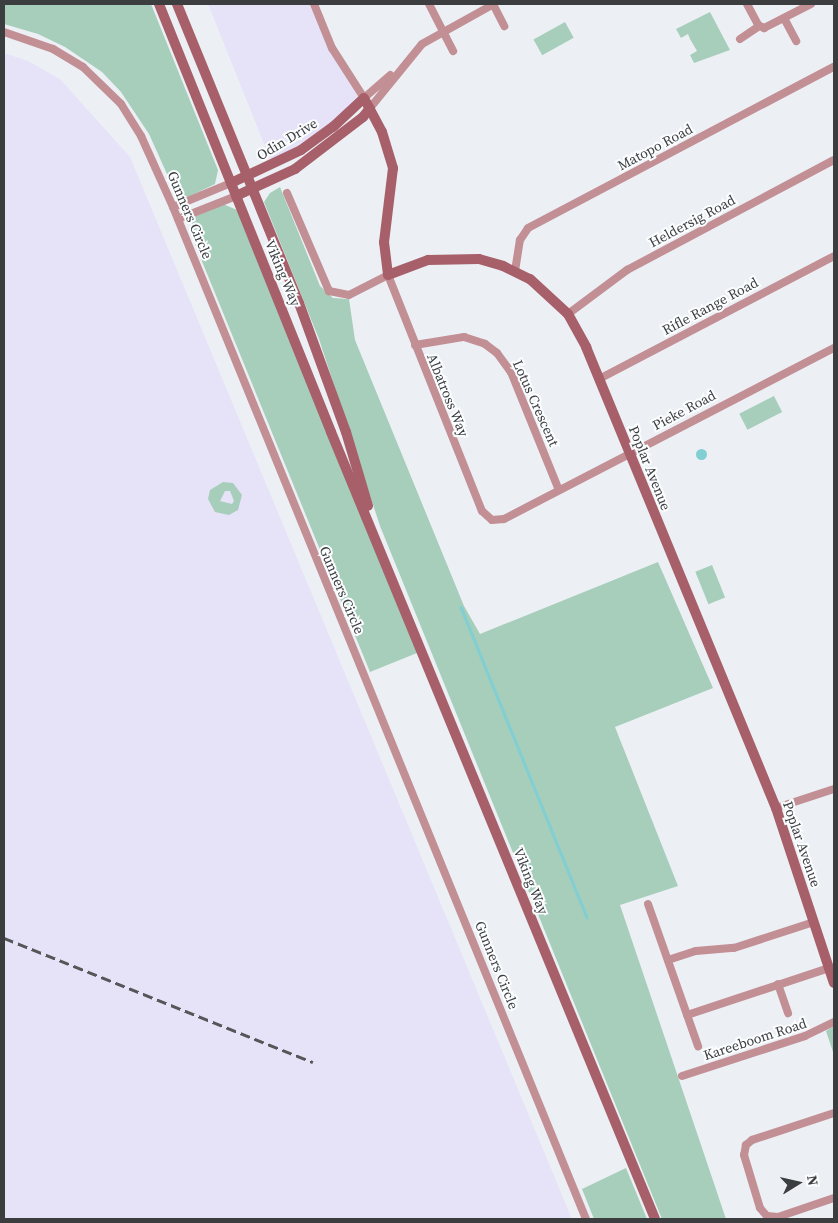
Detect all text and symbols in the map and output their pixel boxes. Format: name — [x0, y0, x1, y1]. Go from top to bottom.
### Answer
street label: Odin Drive — [254, 114, 320, 164]
street label: Matopo Road — [615, 120, 695, 174]
street label: Gunners Circle — [164, 169, 216, 261]
street label: Heldersig Road — [646, 191, 738, 251]
street label: Viking Way — [261, 237, 305, 309]
street label: Rifle Range Road — [659, 274, 761, 338]
street label: Albatross Way — [424, 351, 472, 439]
street label: Lotus Crescent — [509, 357, 563, 449]
street label: Pieke Road — [650, 386, 718, 434]
street label: Poplar Avenue — [625, 423, 675, 513]
street label: Gunners Circle — [316, 544, 368, 636]
street label: Poplar Avenue — [779, 799, 825, 889]
street label: Viking Way — [510, 845, 552, 917]
street label: Gunners Circle — [472, 918, 522, 1012]
street label: Kareeboom Road — [701, 1014, 809, 1064]
north arrow — [773, 1158, 823, 1208]
text: N — [802, 1174, 824, 1187]

